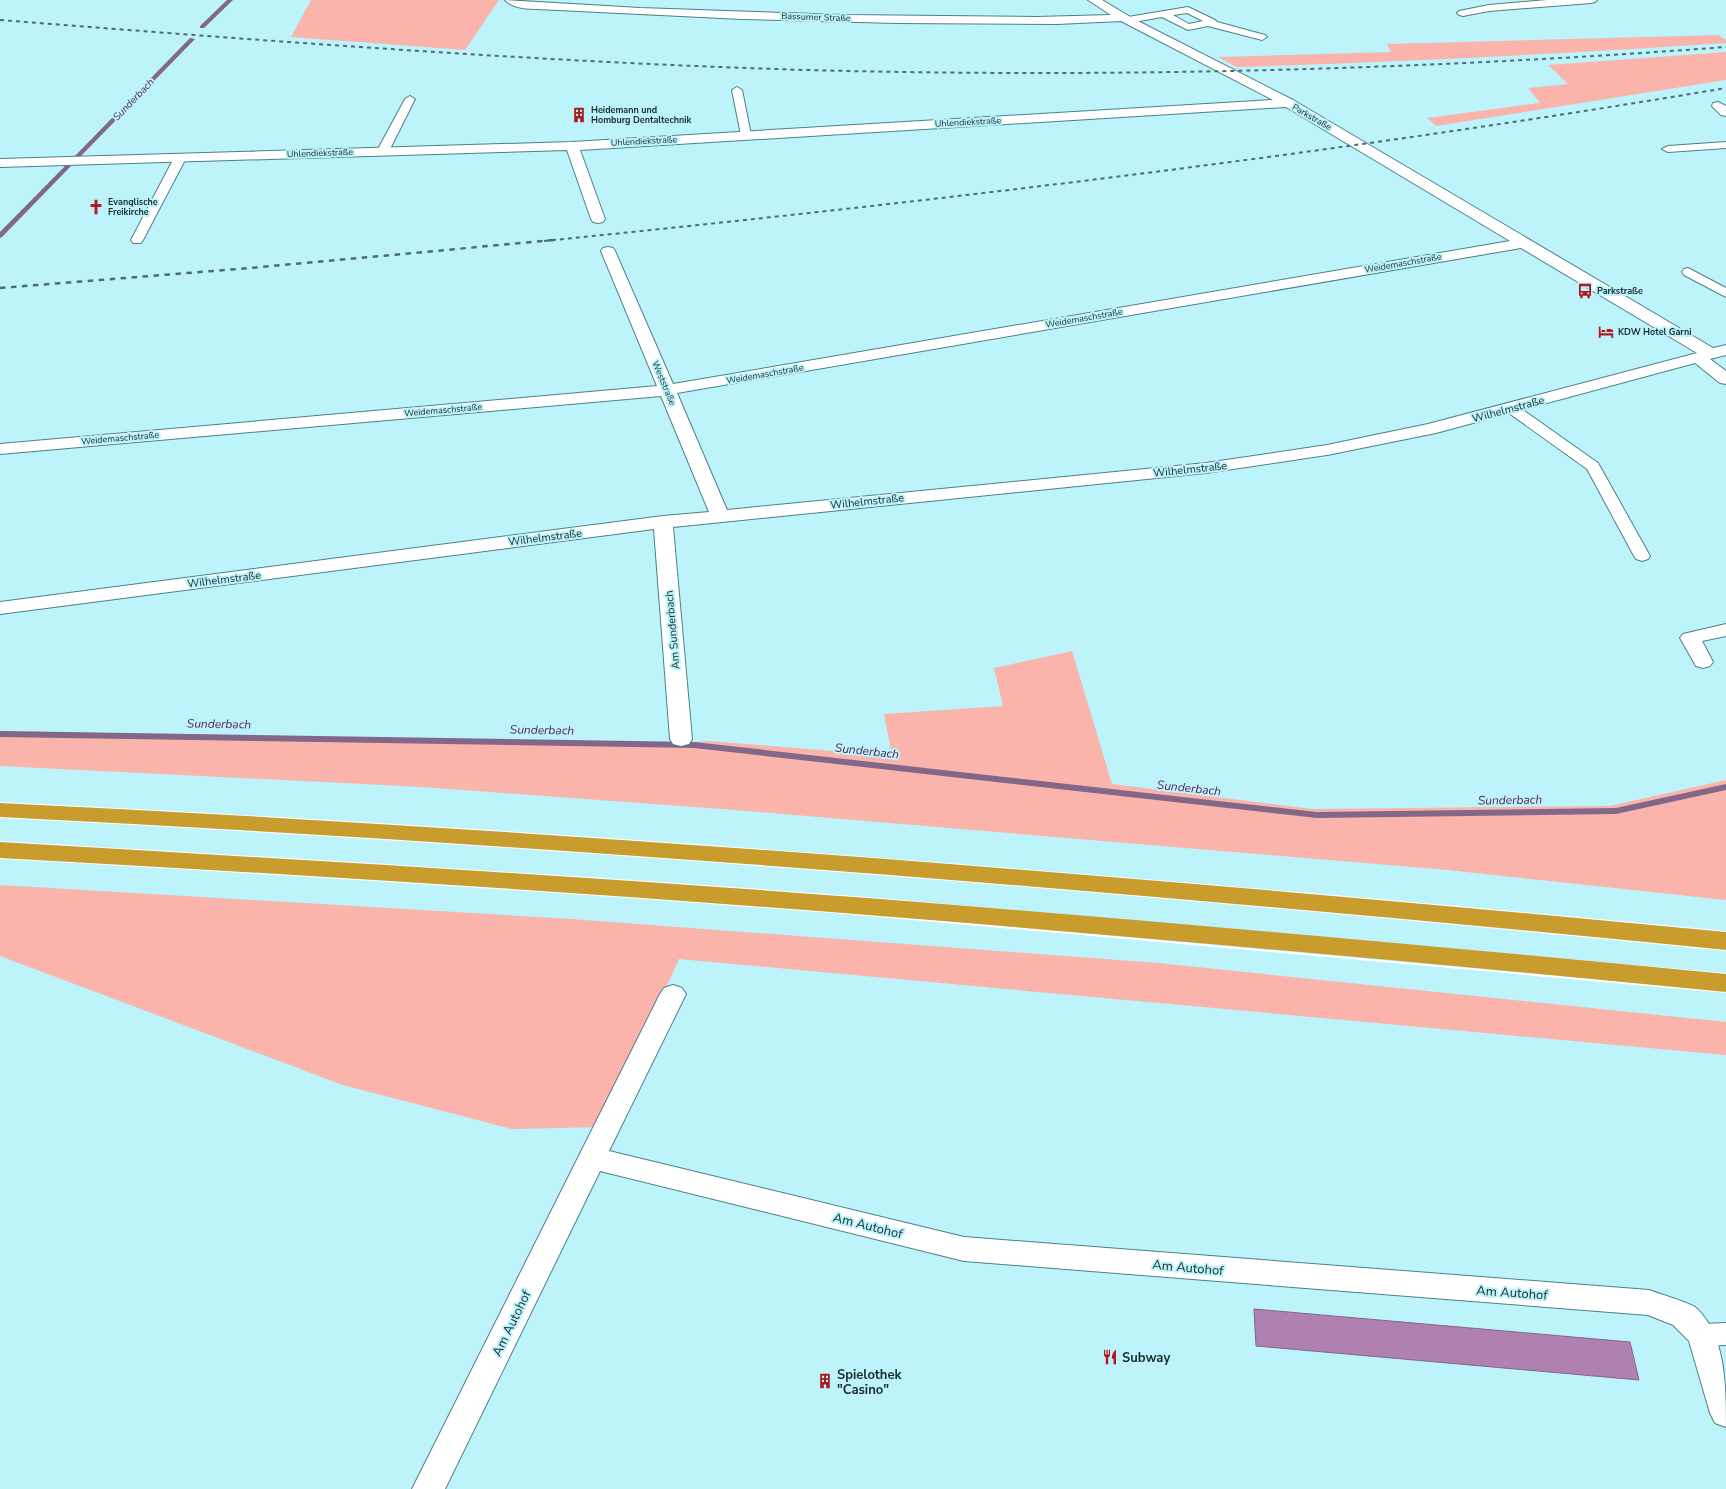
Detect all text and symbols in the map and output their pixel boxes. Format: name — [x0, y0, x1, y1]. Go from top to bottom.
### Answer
street label: Bassumer Straße — [781, 10, 851, 24]
water label: Sunderbach — [110, 75, 158, 124]
street label: Parkstraße — [1290, 101, 1334, 133]
place label: Heidemann und Homburg Dentaltechnik — [591, 104, 691, 126]
building icon: Heidemann und Homburg Dentaltechnik — [570, 106, 588, 124]
street label: Uhlendiekstraße — [935, 114, 1002, 130]
street label: Uhlendiekstraße — [611, 133, 678, 149]
street label: Uhlendiekstraße — [287, 146, 354, 160]
place label: Evanglische Freikirche — [108, 196, 158, 218]
church icon: Evanglische Freikirche — [87, 198, 105, 216]
street label: Weidemaschstraße — [1364, 250, 1443, 276]
bus stop icon: Parkstraße — [1576, 282, 1594, 300]
place label: Parkstraße — [1597, 285, 1643, 297]
street label: Weidemaschstraße — [1045, 305, 1124, 331]
hotel icon: KDW Hotel Garni — [1597, 323, 1615, 341]
place label: KDW Hotel Garni — [1618, 326, 1691, 338]
street label: Weststraße — [649, 359, 679, 407]
street label: Weidemaschstraße — [726, 361, 805, 387]
street label: Wilhelmstraße — [1470, 393, 1546, 426]
street label: Weidemaschstraße — [404, 401, 483, 419]
street label: Weidemaschstraße — [81, 429, 160, 447]
street label: Wilhelmstraße — [1152, 458, 1228, 481]
street label: Wilhelmstraße — [829, 490, 905, 513]
street label: Wilhelmstraße — [507, 526, 583, 549]
street label: Wilhelmstraße — [186, 568, 262, 591]
street label: Am Sunderbach — [662, 590, 683, 670]
water label: Sunderbach — [187, 715, 251, 733]
water label: Sunderbach — [510, 721, 574, 739]
water label: Sunderbach — [834, 740, 900, 762]
water label: Sunderbach — [1156, 777, 1222, 799]
water label: Sunderbach — [1478, 791, 1542, 809]
street label: Am Autohof — [831, 1209, 905, 1243]
street label: Am Autohof — [1152, 1256, 1225, 1280]
street label: Am Autohof — [1476, 1282, 1549, 1305]
street label: Am Autohof — [488, 1287, 536, 1359]
restaurant icon: Subway — [1101, 1348, 1119, 1366]
place label: Subway — [1122, 1349, 1170, 1367]
place label: Spielothek "Casino" — [837, 1366, 903, 1399]
building icon: Spielothek "Casino" — [816, 1372, 834, 1390]

